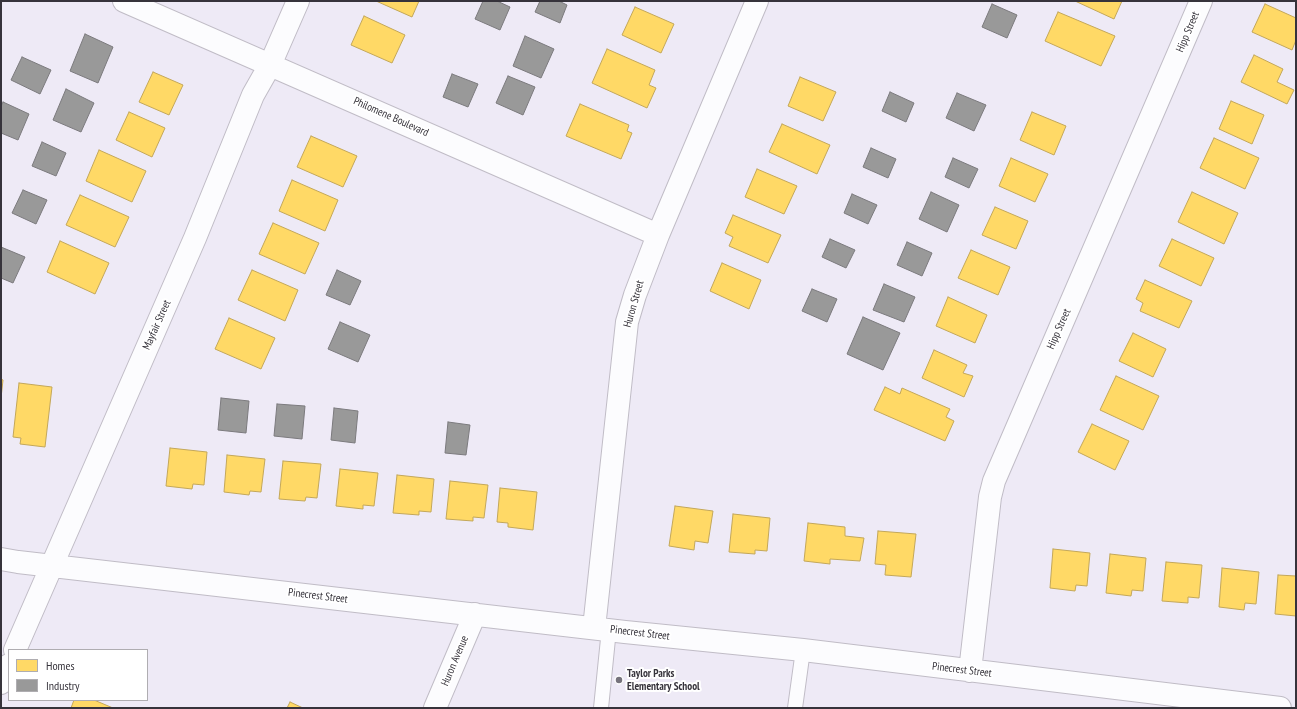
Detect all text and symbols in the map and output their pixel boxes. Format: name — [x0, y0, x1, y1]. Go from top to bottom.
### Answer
street label: Hipp Street — [1174, 10, 1202, 54]
street label: Philomene Boulevard — [351, 95, 431, 139]
street label: Huron Street — [621, 279, 647, 329]
street label: Mayfair Street — [140, 298, 174, 352]
street label: Hipp Street — [1044, 307, 1074, 351]
street label: Pinecrest Street — [287, 586, 349, 606]
street label: Pinecrest Street — [609, 623, 671, 643]
street label: Huron Avenue — [438, 634, 472, 688]
legend — [8, 649, 148, 701]
text: Homes — [46, 658, 74, 673]
street label: Pinecrest Street — [931, 660, 993, 680]
place label: Taylor Parks Elementary School — [627, 667, 700, 693]
marker: Taylor Parks Elementary School — [614, 675, 624, 685]
text: Industry — [46, 678, 80, 693]

